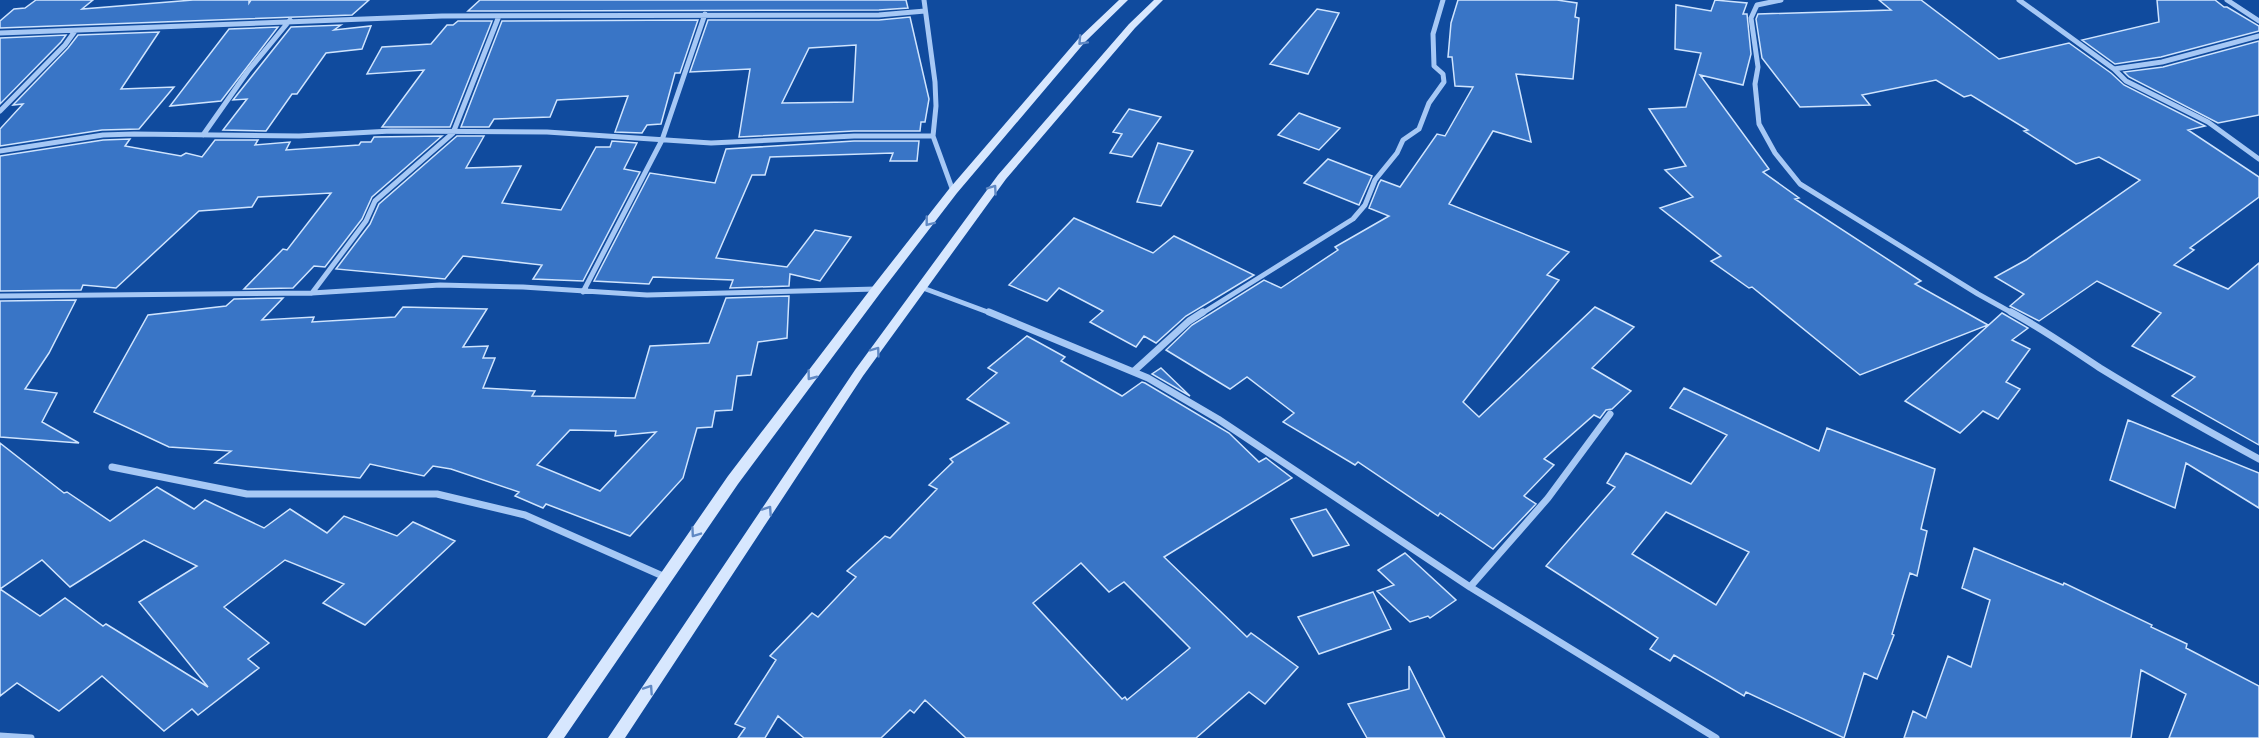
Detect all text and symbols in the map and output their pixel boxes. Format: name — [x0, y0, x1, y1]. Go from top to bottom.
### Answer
one-way arrow — [1079, 34, 1090, 45]
one-way arrow — [986, 184, 997, 195]
one-way arrow — [926, 215, 937, 226]
one-way arrow — [869, 346, 880, 357]
one-way arrow — [807, 370, 818, 381]
one-way arrow — [761, 505, 772, 516]
one-way arrow — [691, 527, 702, 538]
one-way arrow — [642, 685, 653, 696]

